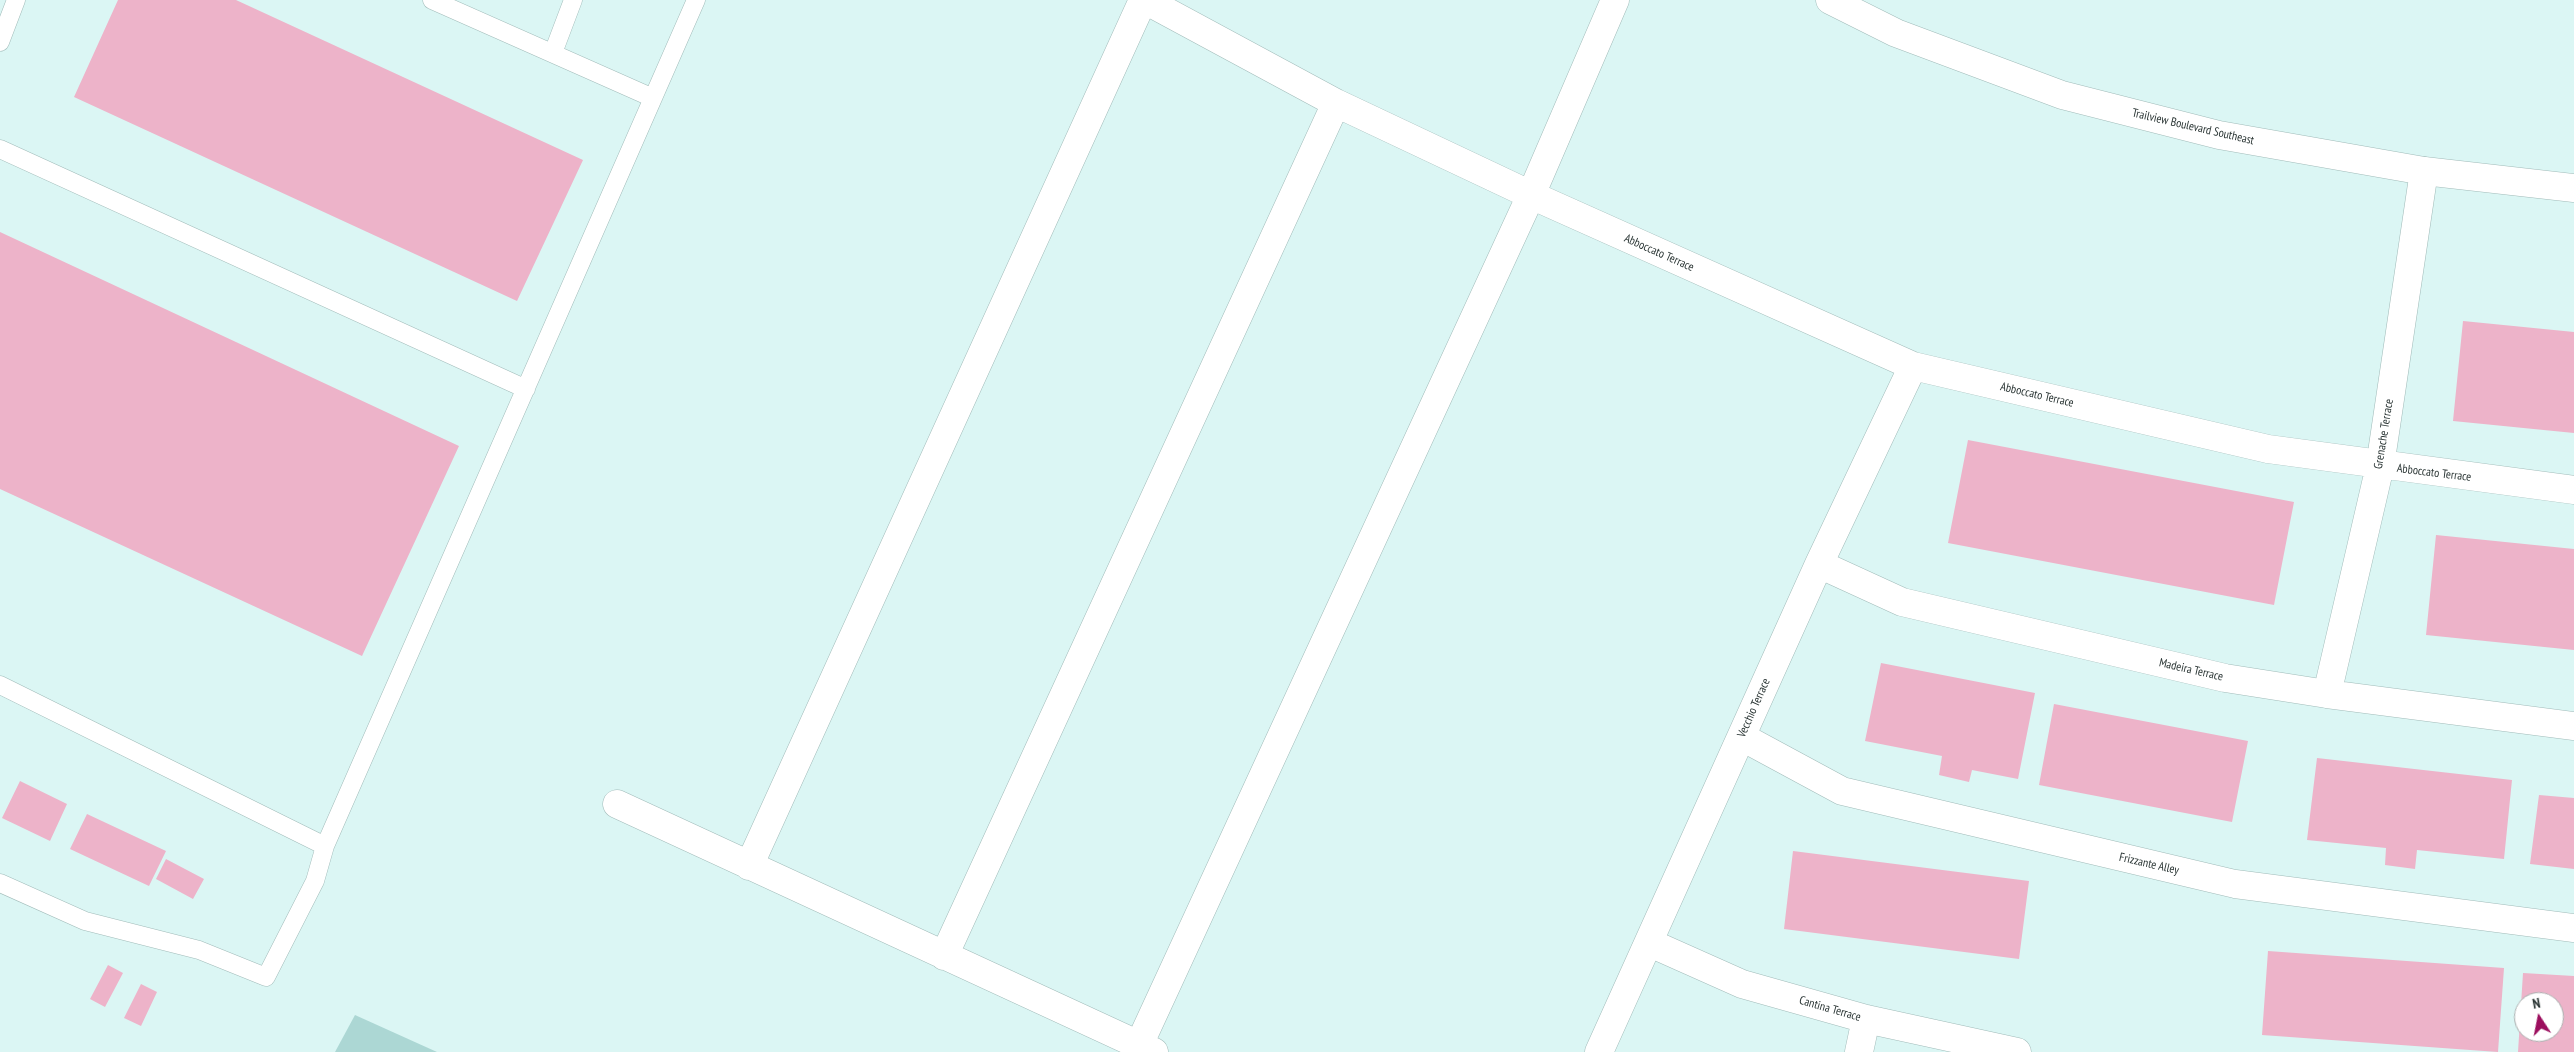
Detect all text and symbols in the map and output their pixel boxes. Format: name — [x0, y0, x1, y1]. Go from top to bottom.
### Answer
street label: Trailview Boulevard Southeast — [2131, 106, 2255, 148]
street label: Abboccato Terrace — [1622, 231, 1696, 275]
street label: Abboccato Terrace — [1999, 380, 2075, 410]
street label: Grenache Terrace — [2371, 398, 2397, 470]
street label: Abboccato Terrace — [2396, 461, 2472, 485]
street label: Madeira Terrace — [2158, 656, 2224, 684]
street label: Vecchio Terrace — [1735, 676, 1773, 740]
street label: Frizzante Alley — [2118, 850, 2180, 878]
north arrow — [2514, 992, 2564, 1042]
street label: Cantina Terrace — [1798, 993, 1862, 1025]
text: N — [2531, 994, 2542, 1013]

